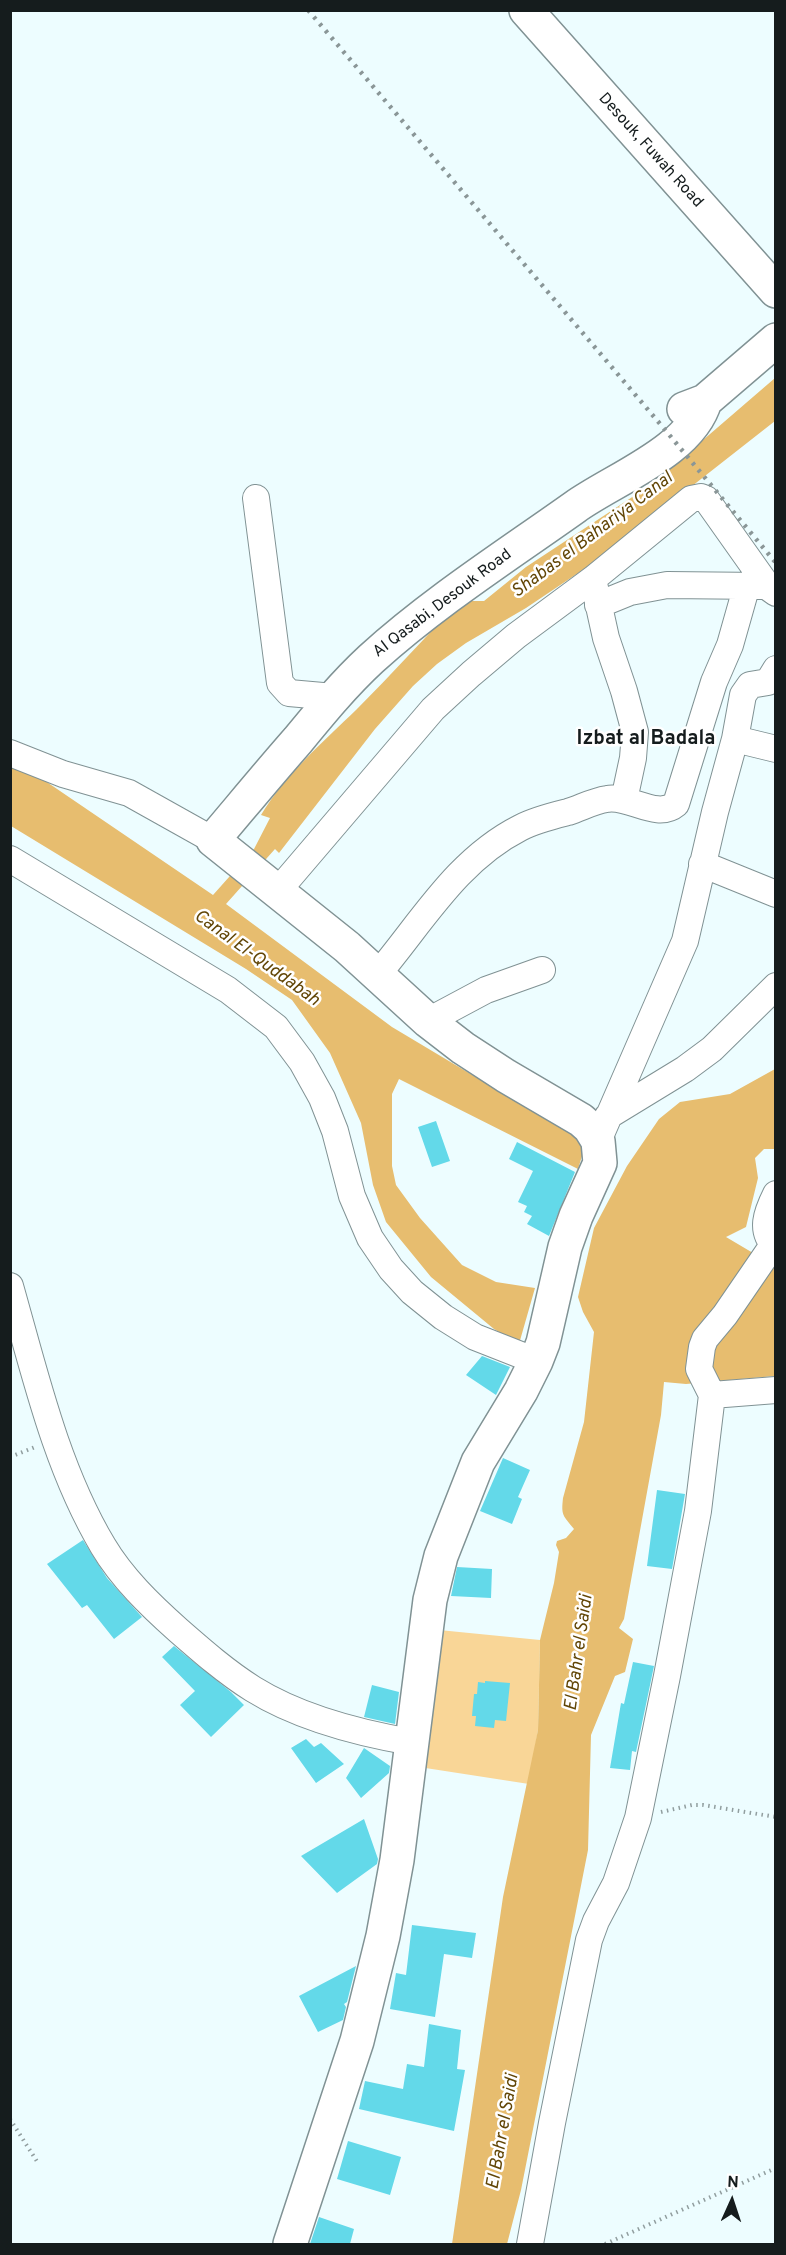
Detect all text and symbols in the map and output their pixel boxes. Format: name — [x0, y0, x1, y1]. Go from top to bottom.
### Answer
street label: Desouk, Fuwah Road — [593, 90, 707, 212]
water label: Shabas el Bahariya Canal — [508, 468, 678, 604]
street label: Al Qasabi, Desouk Road — [370, 546, 516, 662]
district label: Izbat al Badala — [577, 728, 715, 752]
water label: Canal El-Quddabah — [189, 906, 323, 1012]
water label: El Bahr el Saidi — [561, 1594, 599, 1712]
water label: El Bahr el Saidi — [483, 2073, 525, 2191]
north arrow — [702, 2171, 762, 2231]
text: N — [727, 2173, 739, 2193]

